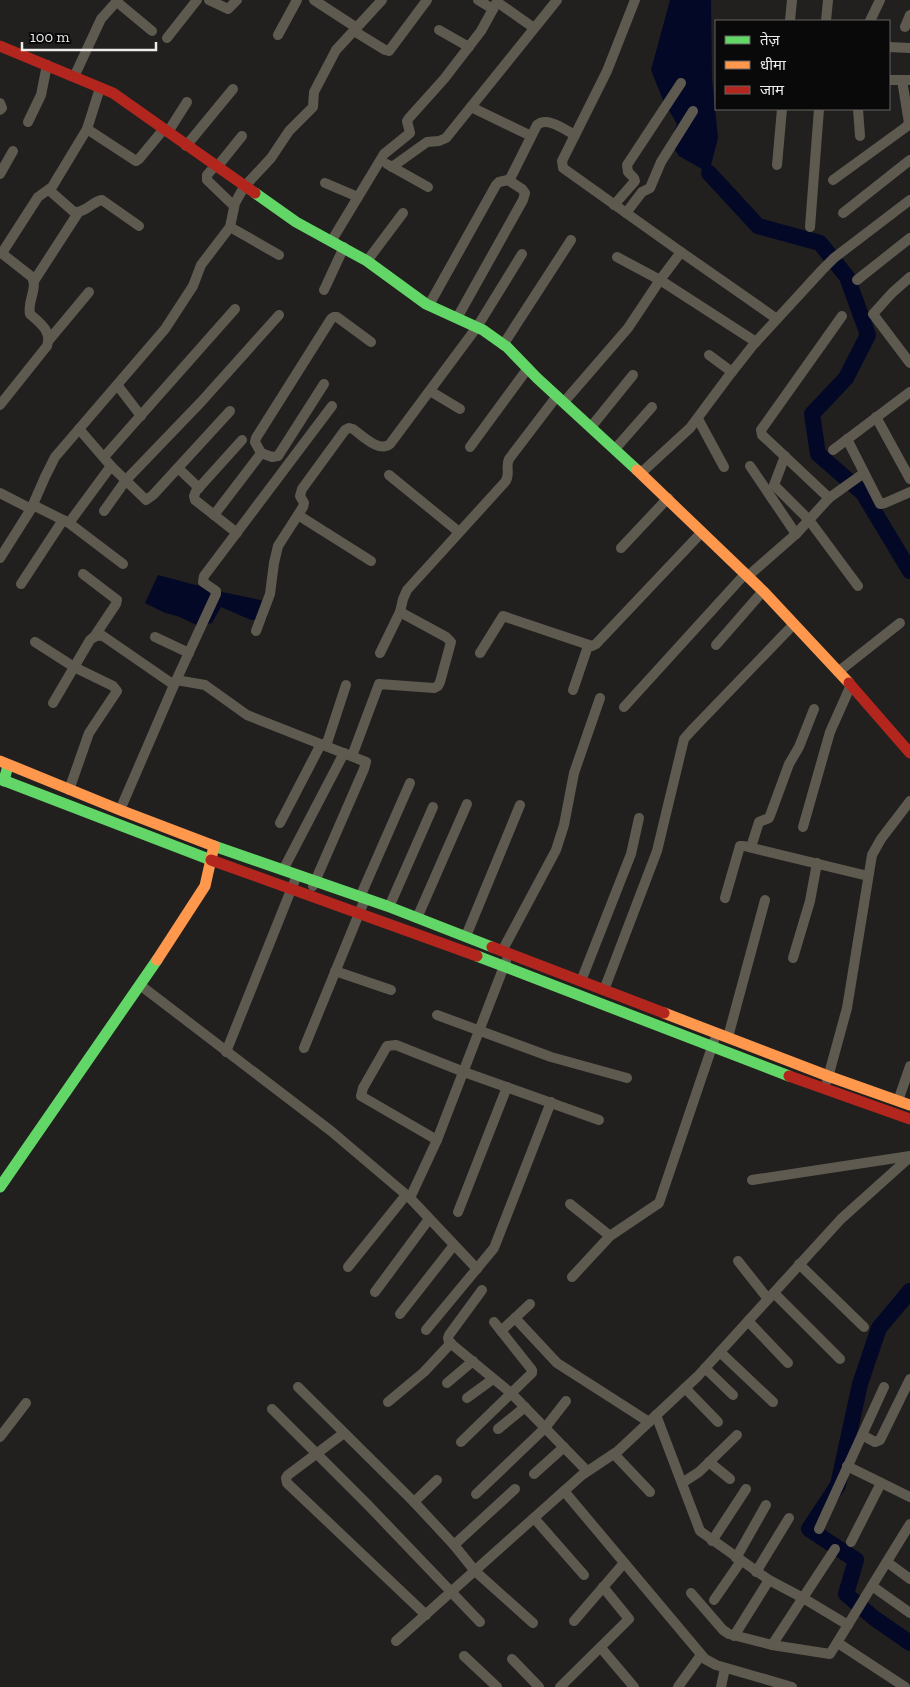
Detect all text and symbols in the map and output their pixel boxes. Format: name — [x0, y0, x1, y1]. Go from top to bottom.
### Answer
scale bar — [22, 20, 156, 52]
legend — [715, 20, 890, 110]
text: 100 m — [30, 28, 69, 46]
text: तेज़ — [760, 31, 781, 49]
text: धीमा — [760, 56, 787, 74]
text: जाम — [760, 81, 785, 99]

